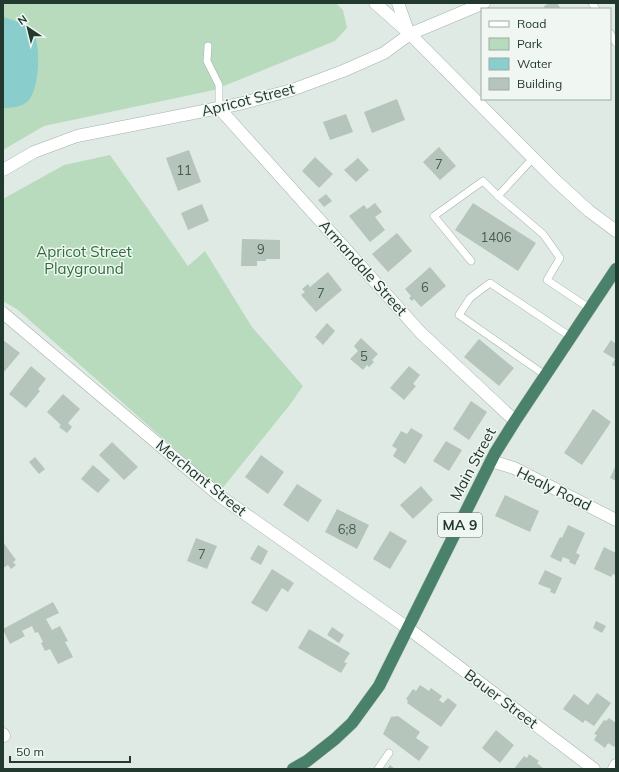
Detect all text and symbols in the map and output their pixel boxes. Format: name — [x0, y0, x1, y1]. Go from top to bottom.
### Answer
north arrow — [8, 8, 48, 48]
legend — [481, 8, 611, 100]
text: N — [15, 12, 30, 28]
text: Road — [517, 16, 546, 31]
text: Park — [517, 36, 543, 51]
text: Water — [517, 56, 553, 71]
text: Building — [517, 76, 562, 91]
street label: Apricot Street — [199, 79, 296, 120]
house number: 7 — [435, 156, 443, 172]
house number: 11 — [176, 162, 192, 178]
street label: Armandale Street — [315, 216, 411, 320]
house number: 1406 — [480, 229, 512, 245]
house number: 9 — [257, 241, 265, 257]
park label: Apricot Street Playground — [36, 242, 132, 278]
house number: 6 — [421, 279, 429, 295]
house number: 7 — [317, 285, 325, 301]
house number: 5 — [360, 348, 368, 364]
street label: Main Street — [445, 424, 500, 503]
street label: Merchant Street — [152, 435, 250, 520]
street label: Healy Road — [514, 462, 595, 515]
road number: MA 9 — [438, 513, 482, 537]
house number: 6;8 — [338, 521, 356, 537]
house number: 7 — [198, 546, 206, 562]
street label: Bauer Street — [461, 665, 542, 732]
scale bar — [10, 738, 130, 764]
text: 50 m — [16, 744, 44, 759]

